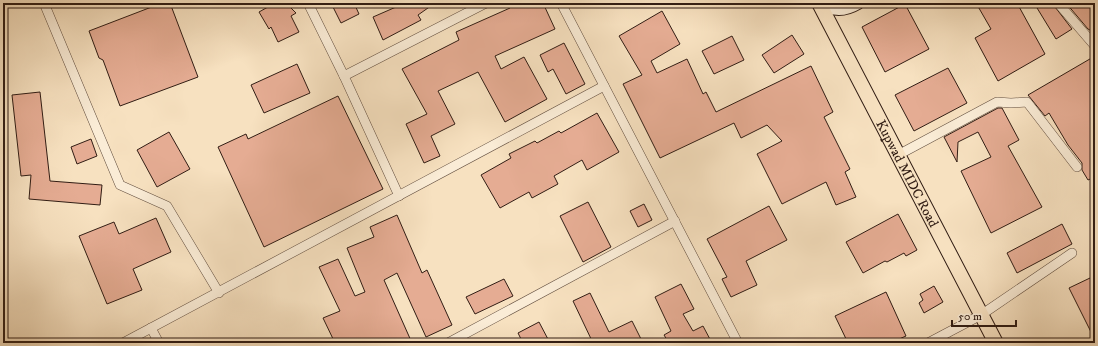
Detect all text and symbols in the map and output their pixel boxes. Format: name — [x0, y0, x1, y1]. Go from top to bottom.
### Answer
street label: Kupwad MIDC Road — [871, 117, 942, 231]
scale bar — [952, 302, 1016, 328]
text: 50 m — [958, 309, 982, 324]

